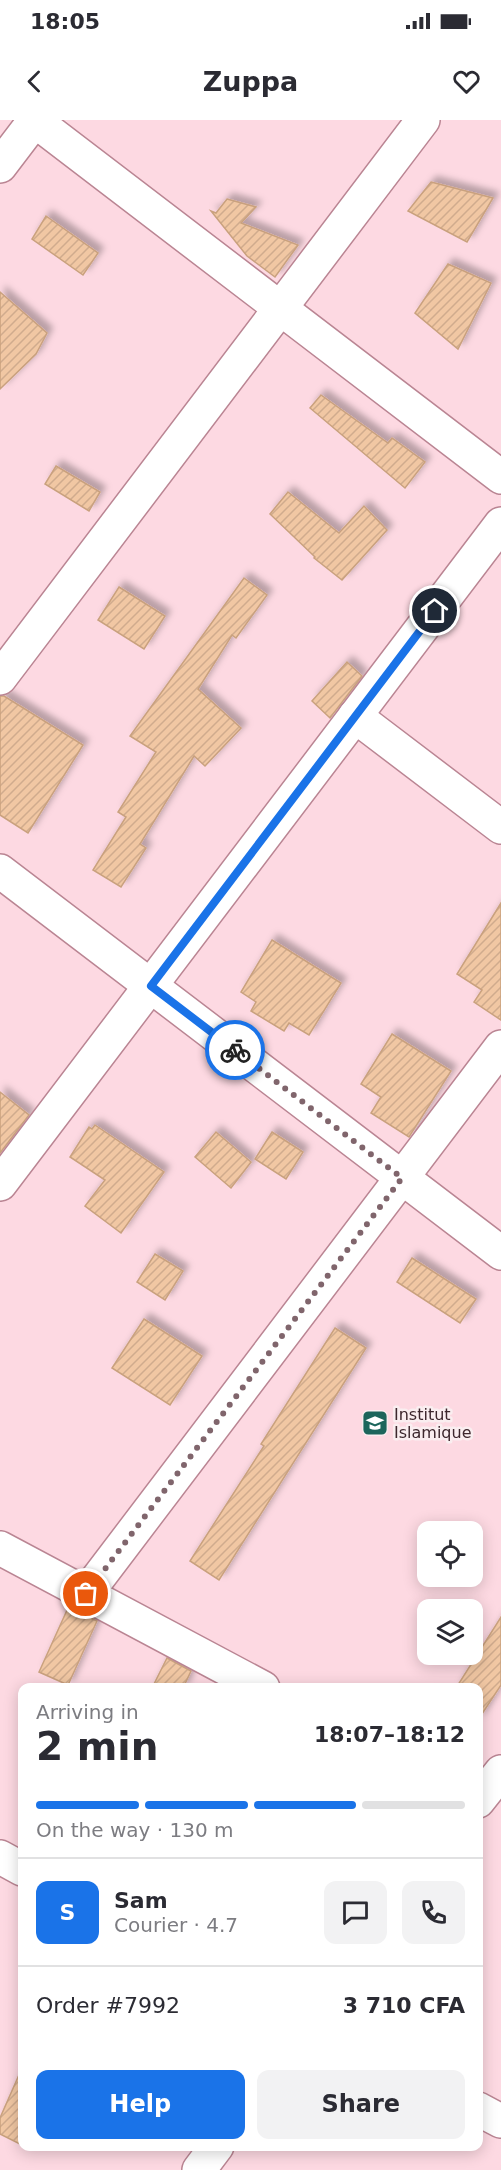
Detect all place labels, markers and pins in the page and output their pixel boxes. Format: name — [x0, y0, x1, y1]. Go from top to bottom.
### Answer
pin — [409, 585, 460, 636]
place label: Institut Islamique — [394, 1405, 471, 1442]
school or university icon: Institut Islamique — [360, 1408, 390, 1438]
pin — [60, 1568, 111, 1619]

